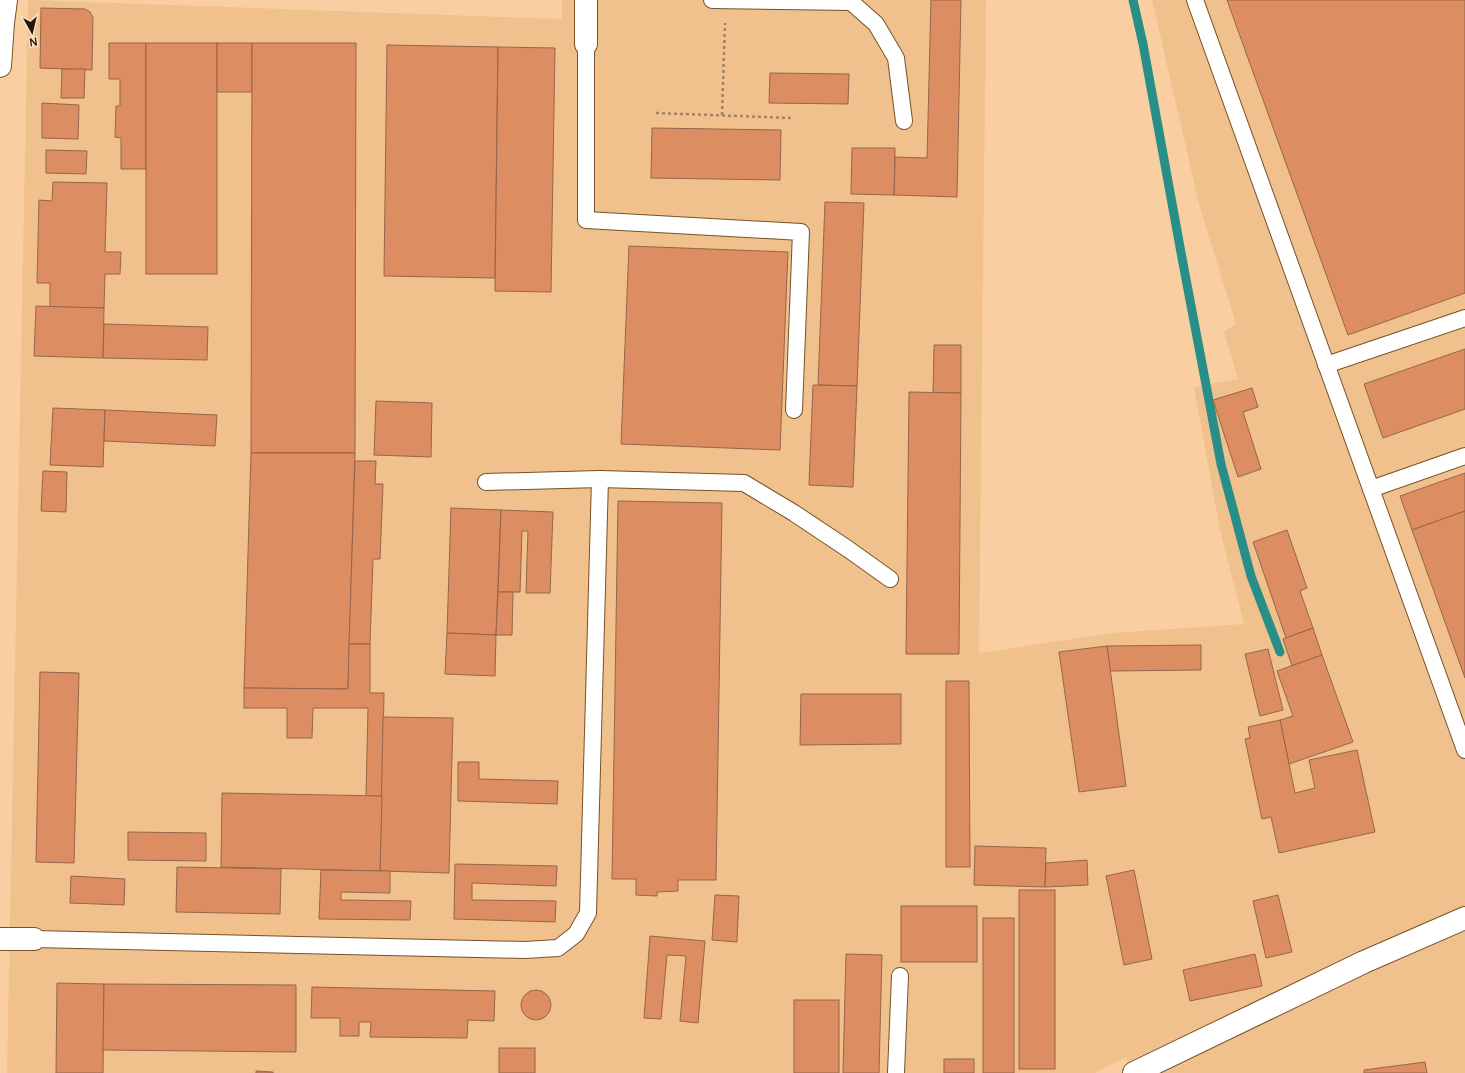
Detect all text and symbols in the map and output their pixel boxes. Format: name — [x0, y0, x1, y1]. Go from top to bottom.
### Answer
north arrow — [12, 12, 52, 52]
text: N — [28, 34, 38, 50]

